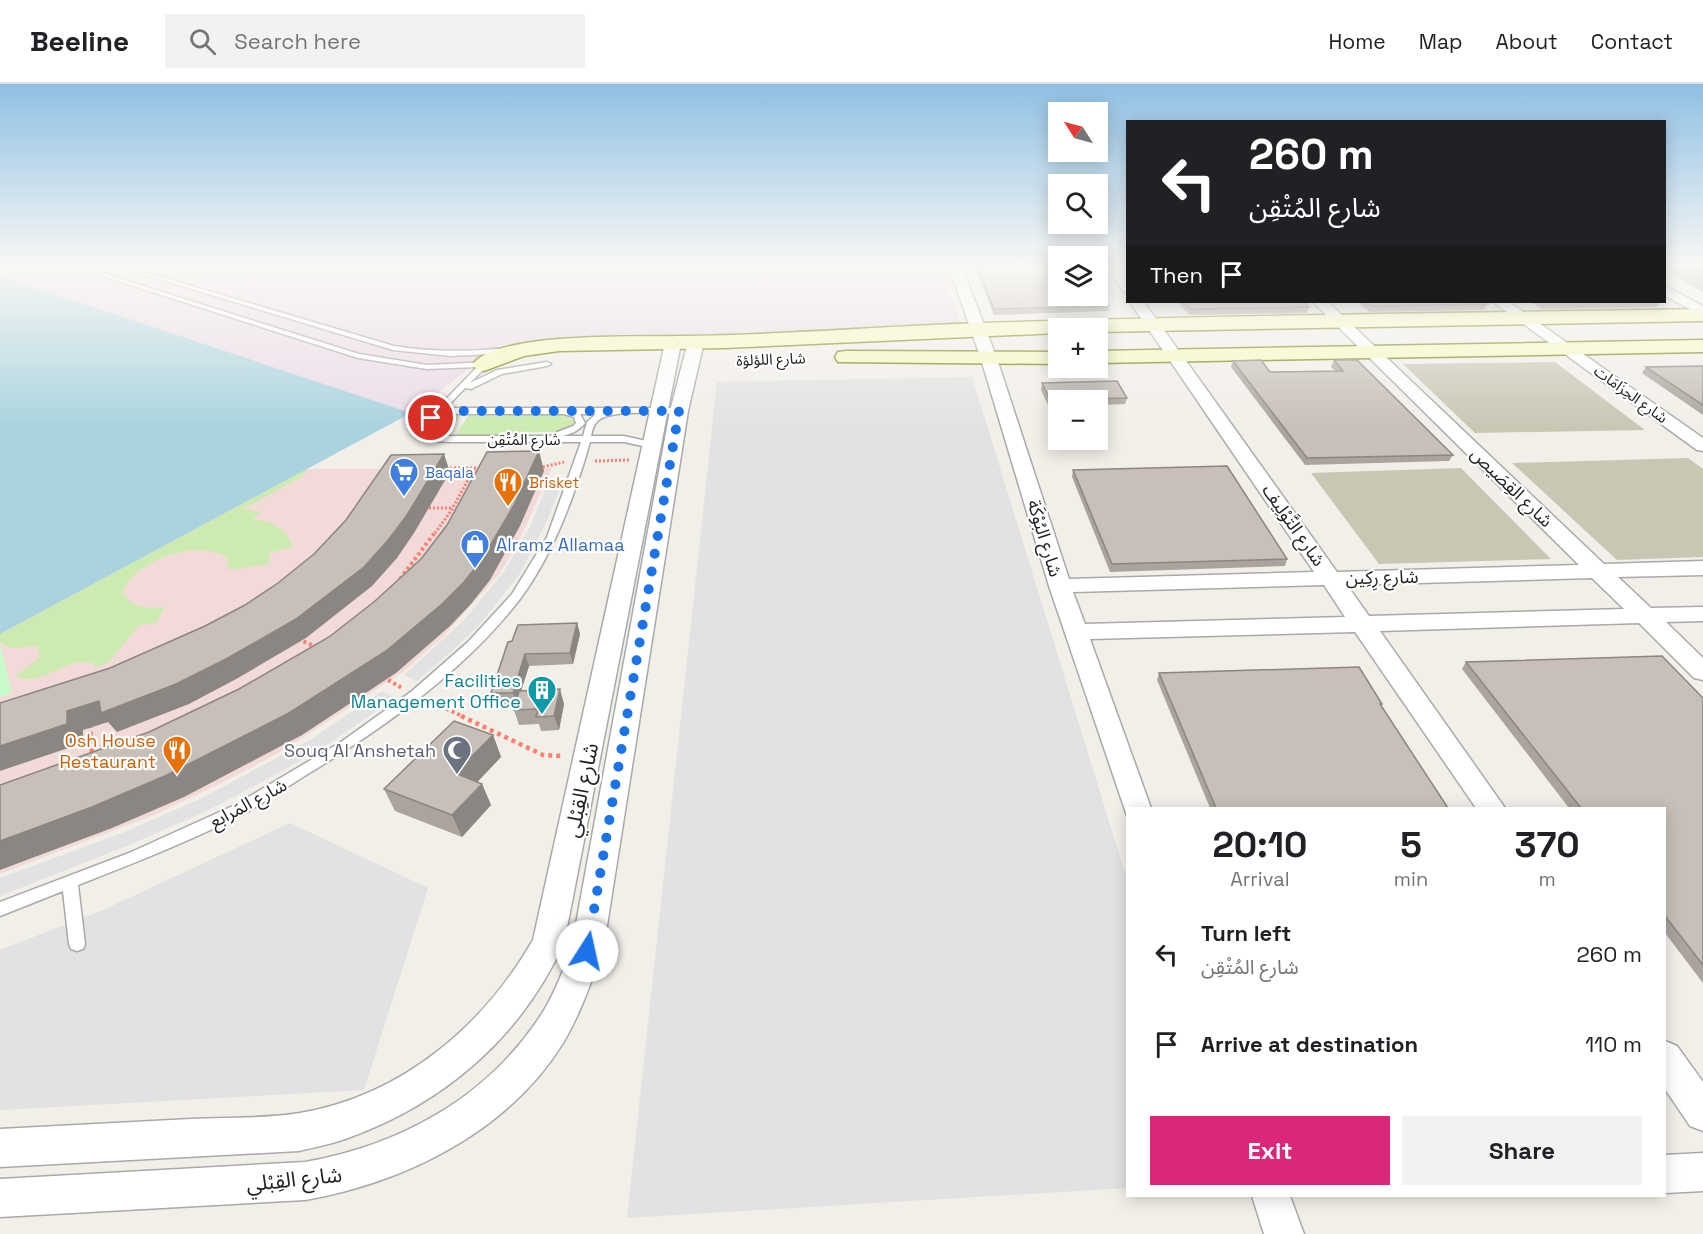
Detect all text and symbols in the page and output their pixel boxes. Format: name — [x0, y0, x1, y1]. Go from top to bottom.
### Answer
search box — [165, 14, 585, 68]
text: Beeline — [30, 23, 129, 59]
icon: search — [186, 25, 219, 58]
text: Search here — [234, 27, 361, 55]
text: Home — [1328, 28, 1386, 55]
text: Map — [1419, 28, 1463, 55]
text: About — [1496, 28, 1558, 55]
text: Contact — [1591, 28, 1673, 55]
north arrow — [1048, 102, 1108, 162]
map controls — [1048, 102, 1108, 450]
text: 260 m — [1249, 128, 1374, 181]
icon: left — [1150, 144, 1228, 222]
button: search — [1048, 174, 1108, 234]
text: شارع المُتْقِن — [1249, 190, 1381, 225]
button: layers — [1048, 246, 1108, 306]
icon: arrive — [1215, 258, 1248, 291]
text: Then — [1150, 261, 1203, 289]
button: + — [1048, 318, 1108, 378]
street label: شارع اللؤلؤة — [736, 348, 806, 373]
street label: شارع الحِزَامَات — [1589, 361, 1672, 430]
button: − — [1048, 390, 1108, 450]
pin — [405, 392, 456, 443]
icon: arrive — [414, 401, 447, 434]
street label: شارع المُتْقِن — [487, 430, 561, 452]
street label: شارع القِصَيص — [1464, 442, 1558, 534]
supermarket icon: Baqala — [388, 456, 420, 498]
place label: Baqala — [425, 463, 474, 482]
restaurant icon: Brisket — [492, 466, 524, 508]
place label: Brisket — [529, 473, 579, 492]
street label: شارع التَّوْلِيف — [1255, 479, 1331, 572]
street label: شارع البُوْكَة — [1020, 497, 1068, 580]
shop icon: Alramz Allamaa — [459, 528, 491, 570]
place label: Alramz Allamaa — [496, 533, 625, 556]
street label: شارع رِكِين — [1345, 565, 1419, 592]
place label: Facilities Management Office — [351, 669, 521, 713]
building icon: Facilities Management Office — [526, 674, 558, 716]
place label: Osh House Restaurant — [59, 729, 156, 773]
restaurant icon: Osh House Restaurant — [161, 734, 193, 776]
mosque icon: Souq Al Anshetah — [441, 734, 473, 776]
place label: Souq Al Anshetah — [284, 739, 436, 762]
street label: شارع القِبْلي — [558, 740, 607, 840]
street label: شارع المَرابع — [205, 773, 292, 836]
text: 20:10 — [1212, 822, 1307, 868]
text: 5 — [1400, 822, 1422, 868]
text: 370 — [1515, 822, 1580, 868]
text: Arrival — [1230, 866, 1290, 892]
text: min — [1394, 866, 1428, 892]
text: m — [1538, 866, 1556, 892]
position arrow — [555, 919, 619, 983]
text: Turn left — [1201, 919, 1291, 947]
icon: left — [1150, 938, 1183, 971]
text: 260 m — [1577, 940, 1642, 968]
text: شارع المُتْقِن — [1201, 954, 1299, 980]
icon: arrive — [1150, 1028, 1183, 1061]
text: Arrive at destination — [1201, 1030, 1418, 1058]
text: 110 m — [1585, 1030, 1642, 1058]
button: Exit — [1150, 1116, 1390, 1185]
button: Share — [1402, 1116, 1642, 1185]
street label: شارع القِبْلي — [245, 1161, 344, 1200]

